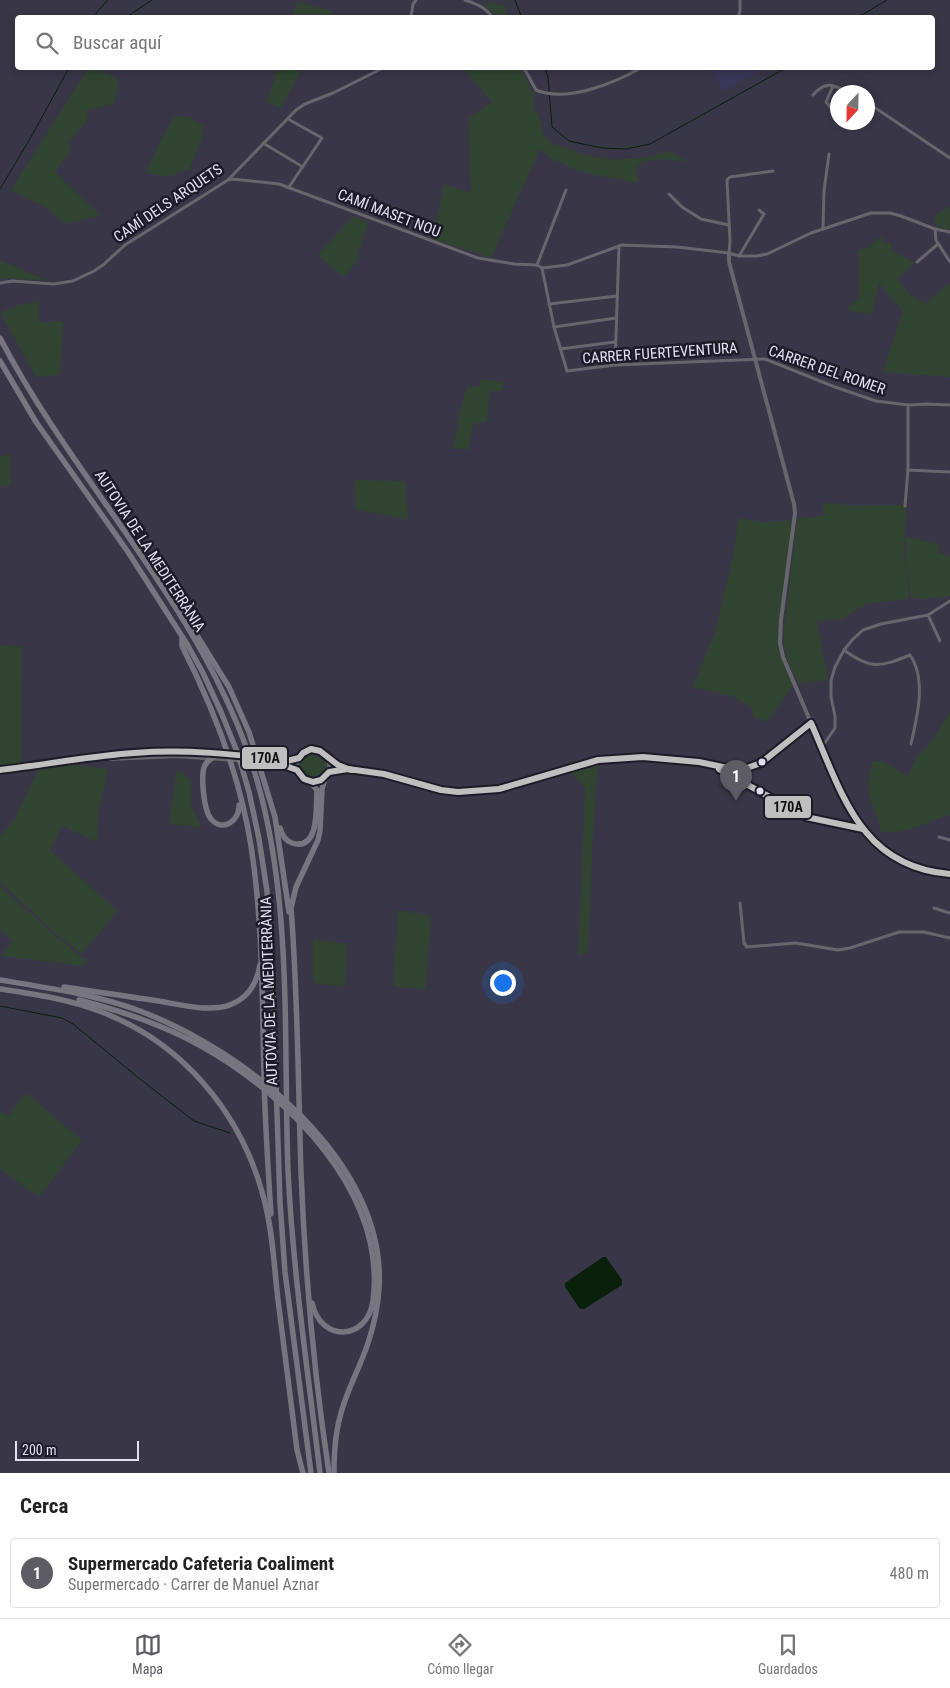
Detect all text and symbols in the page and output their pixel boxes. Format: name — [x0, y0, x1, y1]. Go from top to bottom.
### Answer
search box — [15, 15, 935, 70]
icon: search — [33, 29, 61, 57]
text: Buscar aquí — [73, 31, 162, 54]
north arrow — [830, 85, 875, 130]
street label: CAMÍ DELS ARQUETS — [110, 160, 226, 246]
street label: CAMÍ MASET NOU — [335, 185, 443, 241]
street label: CARRER FUERTEVENTURA — [582, 339, 739, 367]
street label: CARRER DEL ROMER — [766, 342, 888, 398]
street label: AUTOVIA DE LA MEDITERRÀNIA — [91, 467, 209, 636]
line badge: 170A — [241, 746, 288, 770]
text: 170A — [250, 750, 280, 766]
unlabelled marker — [757, 757, 767, 767]
pin: 1 — [720, 760, 752, 801]
unlabelled marker — [755, 786, 765, 796]
line badge: 170A — [764, 795, 812, 819]
text: 170A — [773, 799, 803, 815]
street label: AUTOVIA DE LA MEDITERRÀNIA — [257, 896, 281, 1086]
your location — [490, 970, 516, 996]
scale bar — [15, 1438, 139, 1461]
text: 200 m — [22, 1442, 57, 1458]
text: Cerca — [20, 1494, 68, 1518]
text: Supermercado Cafeteria Coaliment — [68, 1552, 334, 1575]
text: 1 — [33, 1564, 41, 1583]
text: 480 m — [890, 1564, 929, 1583]
text: Supermercado · Carrer de Manuel Aznar — [68, 1575, 319, 1594]
tab: Mapa — [132, 1631, 163, 1677]
tab: Cómo llegar — [427, 1631, 494, 1677]
tab: Guardados — [758, 1631, 818, 1677]

